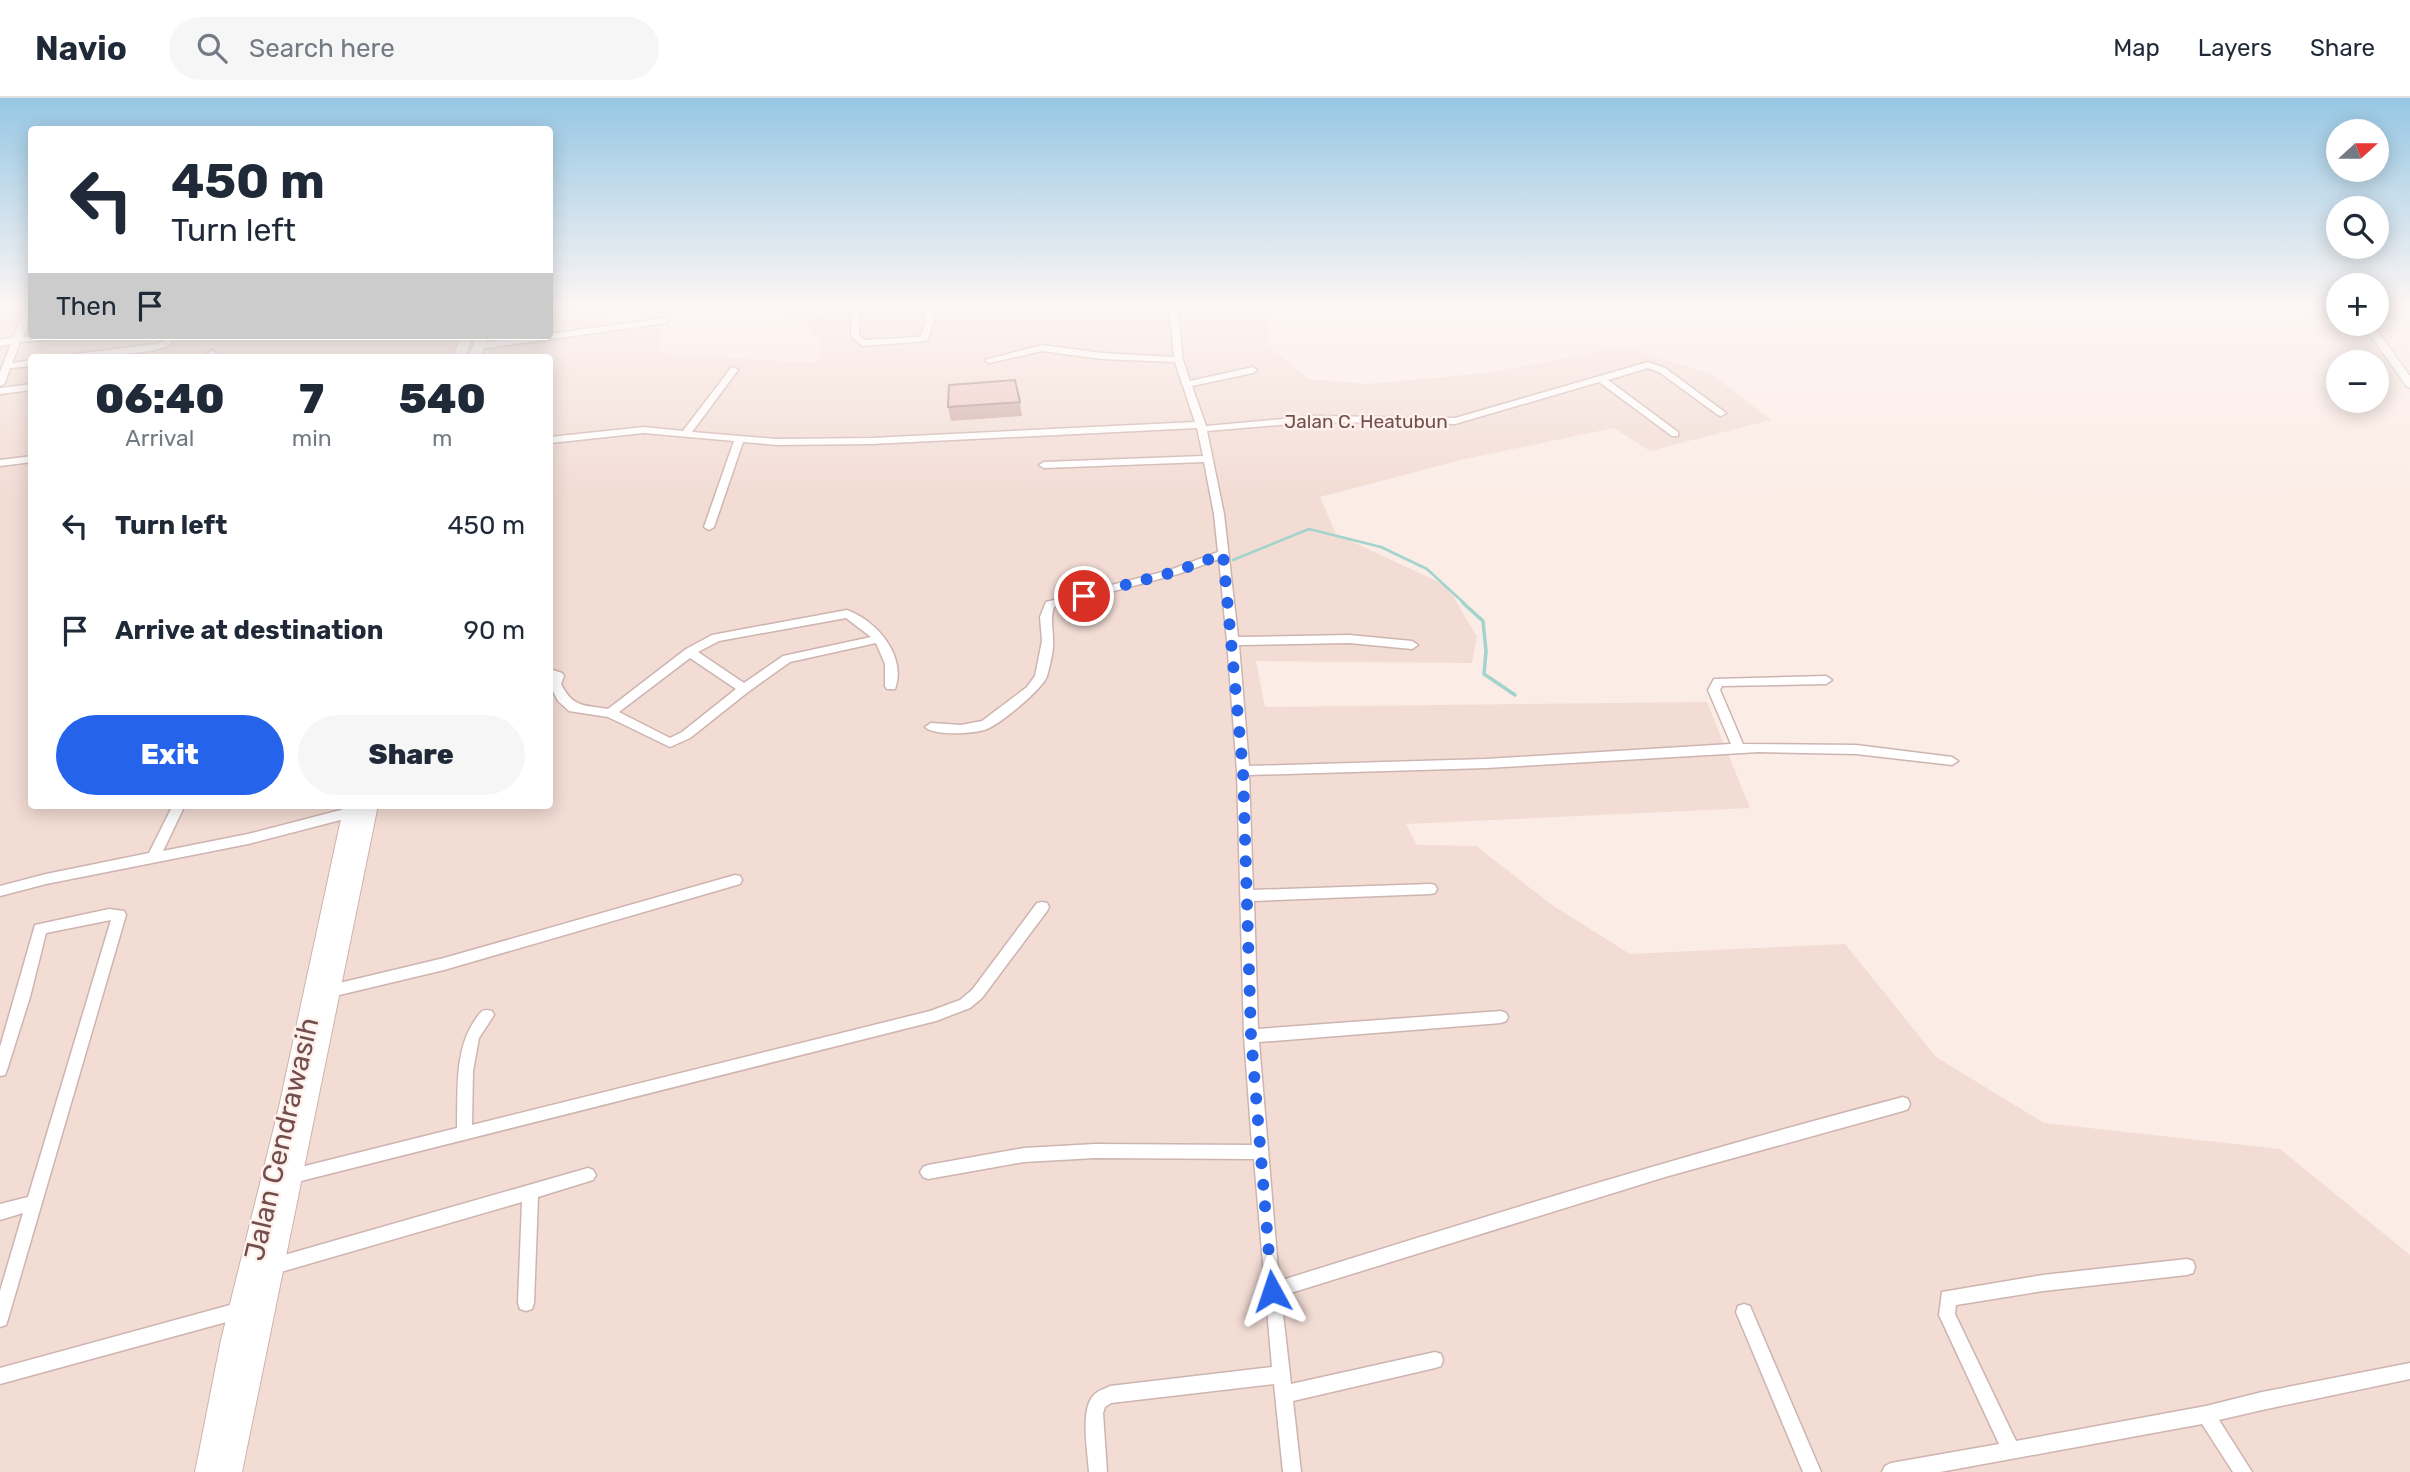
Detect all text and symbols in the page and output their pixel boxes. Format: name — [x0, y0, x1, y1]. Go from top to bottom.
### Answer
search box — [169, 17, 659, 80]
text: Navio — [35, 29, 127, 68]
icon: search — [193, 29, 231, 67]
text: Search here — [249, 33, 395, 64]
text: Map — [2113, 34, 2160, 62]
text: Layers — [2198, 34, 2272, 62]
text: Share — [2310, 34, 2375, 62]
north arrow — [2326, 119, 2389, 182]
map controls — [2326, 119, 2389, 413]
text: 450 m — [171, 152, 325, 210]
icon: left — [56, 154, 147, 245]
button: search — [2326, 196, 2389, 259]
text: Turn left — [171, 211, 296, 249]
button: + — [2326, 273, 2389, 336]
icon: arrive — [131, 287, 169, 325]
text: Then — [56, 291, 117, 322]
button: − — [2326, 350, 2389, 413]
text: 06:40 — [95, 374, 225, 424]
text: 7 — [299, 374, 324, 424]
text: 540 — [399, 374, 486, 424]
street label: Jalan C. Heatubun — [1284, 410, 1448, 433]
text: Arrival — [125, 424, 194, 452]
text: min — [292, 424, 332, 452]
text: m — [432, 424, 453, 452]
icon: left — [56, 507, 94, 545]
text: Turn left — [115, 510, 227, 541]
text: 450 m — [447, 510, 525, 541]
pin — [1054, 566, 1114, 626]
icon: arrive — [1065, 577, 1103, 615]
icon: arrive — [56, 612, 94, 650]
text: Arrive at destination — [115, 615, 383, 646]
text: 90 m — [464, 615, 525, 646]
button: Exit — [56, 715, 284, 795]
button: Share — [298, 715, 525, 795]
street label: Jalan Cendrawasih — [237, 1014, 326, 1264]
position arrow — [1235, 1254, 1309, 1328]

